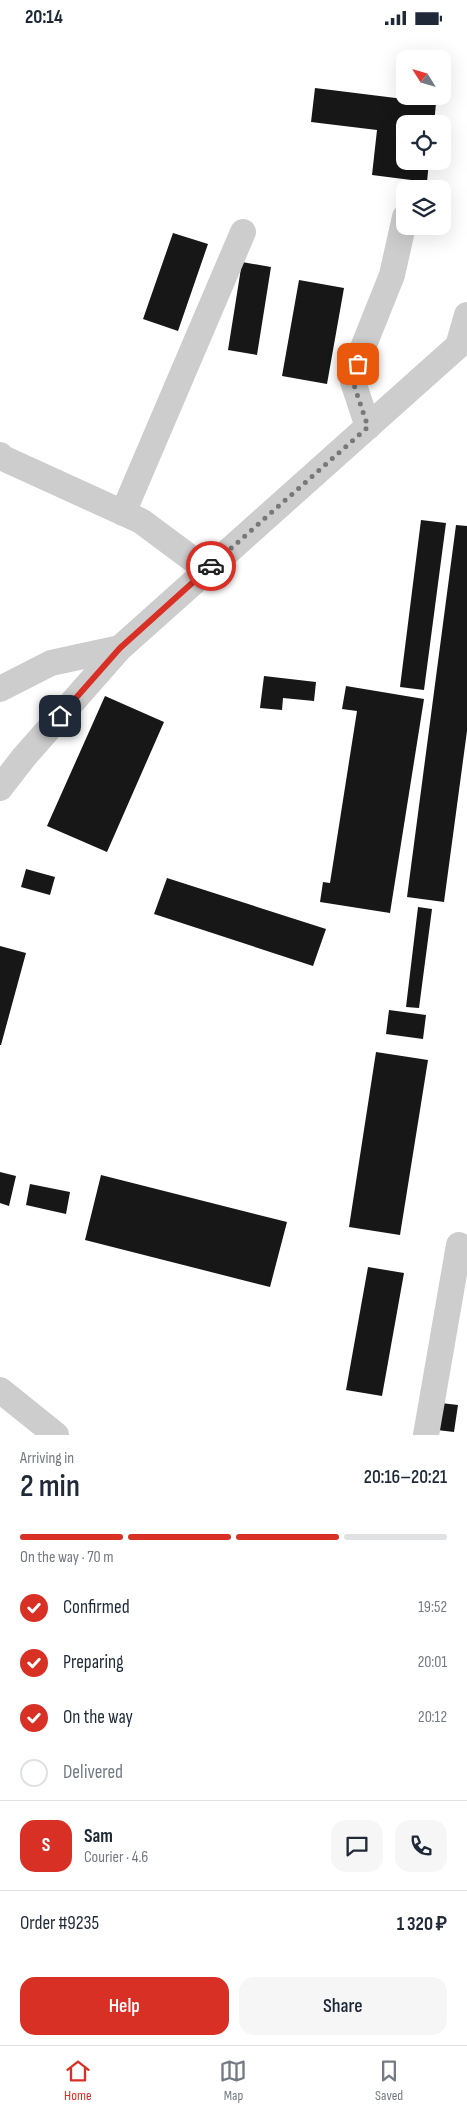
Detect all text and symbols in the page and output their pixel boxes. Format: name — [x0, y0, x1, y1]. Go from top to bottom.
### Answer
text: 20:14 — [25, 6, 63, 29]
north arrow — [396, 50, 451, 105]
map controls — [396, 50, 451, 235]
button: locate — [396, 115, 451, 170]
button: layers — [396, 180, 451, 235]
pin — [337, 343, 379, 385]
icon: bag — [344, 350, 372, 378]
courier — [186, 541, 236, 591]
icon: car — [197, 552, 225, 580]
pin — [39, 695, 81, 737]
icon: home — [46, 702, 74, 730]
text: Arriving in — [20, 1449, 74, 1468]
text: 20:16–20:21 — [364, 1466, 447, 1489]
text: 2 min — [20, 1467, 80, 1506]
text: On the way · 70 m — [20, 1548, 113, 1567]
icon: check — [20, 1594, 48, 1622]
text: Confirmed — [63, 1596, 130, 1619]
text: 19:52 — [418, 1598, 447, 1617]
icon: check — [20, 1649, 48, 1677]
text: Preparing — [63, 1651, 124, 1674]
text: 20:01 — [418, 1653, 447, 1672]
icon: check — [20, 1704, 48, 1732]
text: On the way — [63, 1706, 133, 1729]
text: 20:12 — [418, 1708, 447, 1727]
text: Delivered — [63, 1761, 123, 1784]
button: chat — [331, 1820, 383, 1872]
button: phone — [395, 1820, 447, 1872]
text: Sam — [84, 1825, 113, 1848]
text: S — [42, 1834, 50, 1857]
text: Courier · 4.6 — [84, 1848, 148, 1867]
text: Order #9235 — [20, 1912, 99, 1935]
text: 1 320 ₽ — [397, 1913, 447, 1936]
button: Help — [20, 1977, 229, 2035]
button: Share — [239, 1977, 447, 2035]
tab: Home — [64, 2057, 92, 2104]
tab: Map — [219, 2057, 247, 2104]
tab: Saved — [375, 2057, 403, 2104]

